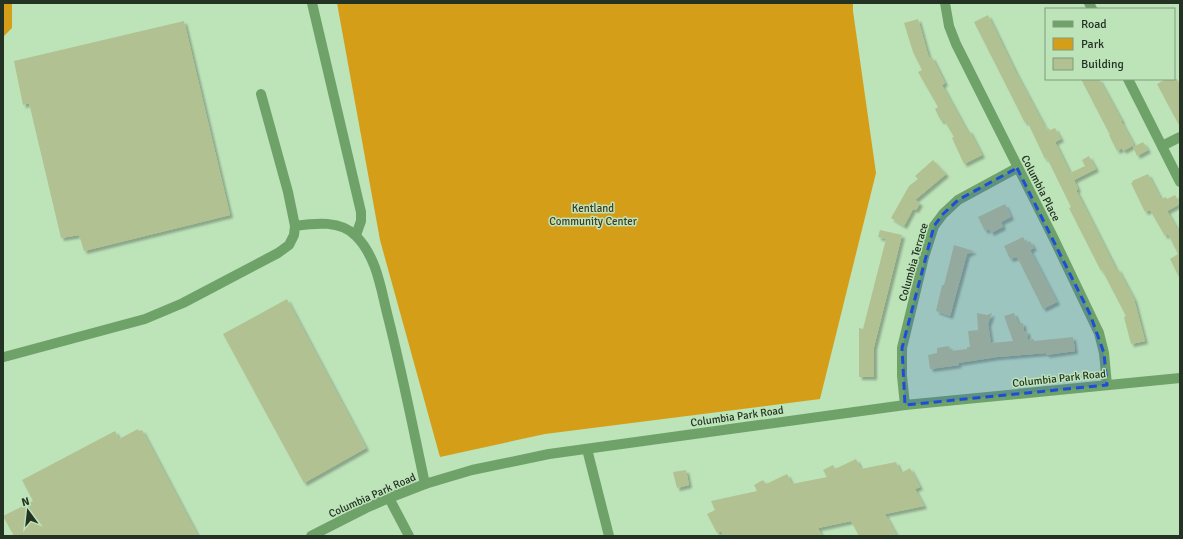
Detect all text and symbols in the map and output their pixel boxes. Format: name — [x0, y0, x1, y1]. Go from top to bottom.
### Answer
legend — [1045, 8, 1175, 80]
text: Road — [1081, 17, 1107, 32]
text: Park — [1081, 37, 1104, 52]
text: Building — [1081, 57, 1124, 72]
street label: Columbia Place — [1018, 153, 1063, 224]
park label: Kentland Community Center — [549, 202, 637, 228]
street label: Columbia Terrace — [896, 221, 931, 303]
street label: Columbia Park Road — [1012, 367, 1107, 390]
street label: Columbia Park Road — [690, 403, 785, 429]
street label: Columbia Park Road — [327, 470, 418, 521]
north arrow — [8, 491, 48, 531]
text: N — [20, 495, 31, 509]

